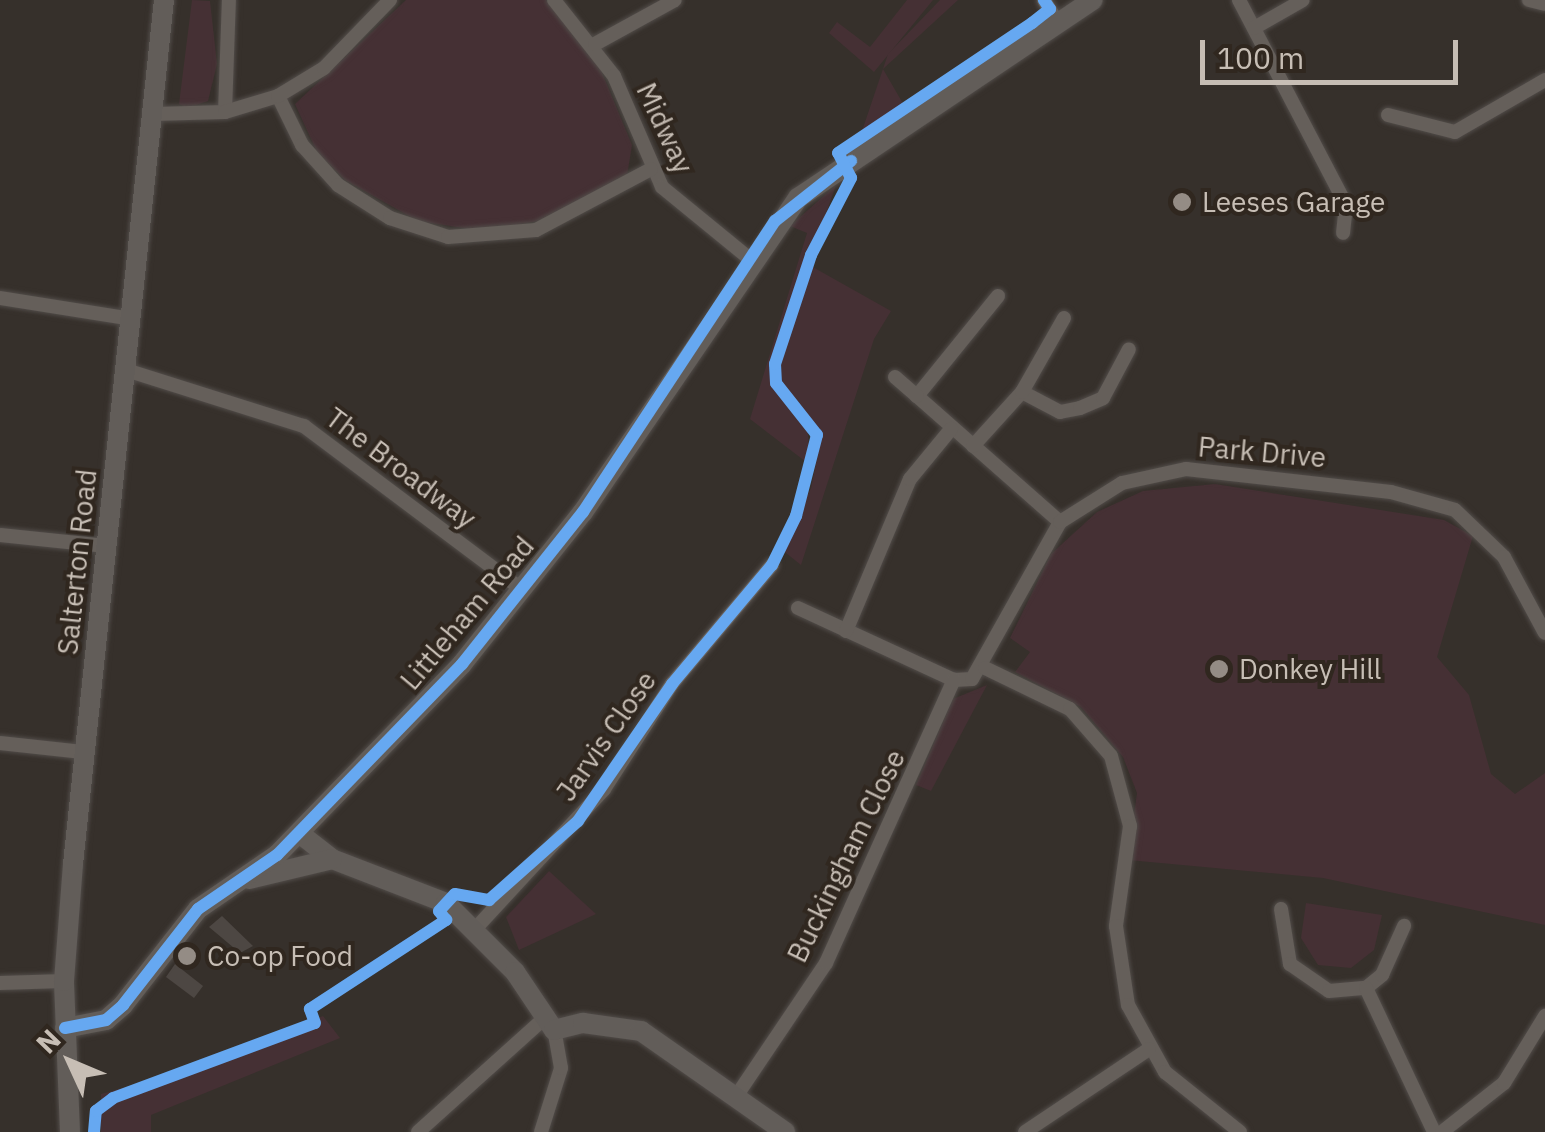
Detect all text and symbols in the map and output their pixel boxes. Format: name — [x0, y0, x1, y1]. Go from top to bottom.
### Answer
scale bar — [1205, 20, 1462, 82]
text: 100 m — [1217, 38, 1304, 77]
street label: Midway — [629, 77, 701, 179]
place label: Leeses Garage — [1202, 185, 1385, 219]
marker: Leeses Garage — [1171, 191, 1193, 213]
street label: The Broadway — [319, 401, 483, 535]
street label: Park Drive — [1197, 430, 1327, 474]
street label: Salterton Road — [51, 468, 103, 656]
street label: Littleham Road — [393, 530, 541, 696]
place label: Donkey Hill — [1239, 652, 1381, 686]
marker: Donkey Hill — [1208, 658, 1230, 680]
street label: Jarvis Close — [549, 665, 663, 807]
street label: Buckingham Close — [780, 744, 912, 968]
place label: Co-op Food — [207, 939, 353, 973]
marker: Co-op Food — [176, 945, 198, 967]
north arrow — [20, 1012, 120, 1112]
text: N — [28, 1021, 68, 1061]

